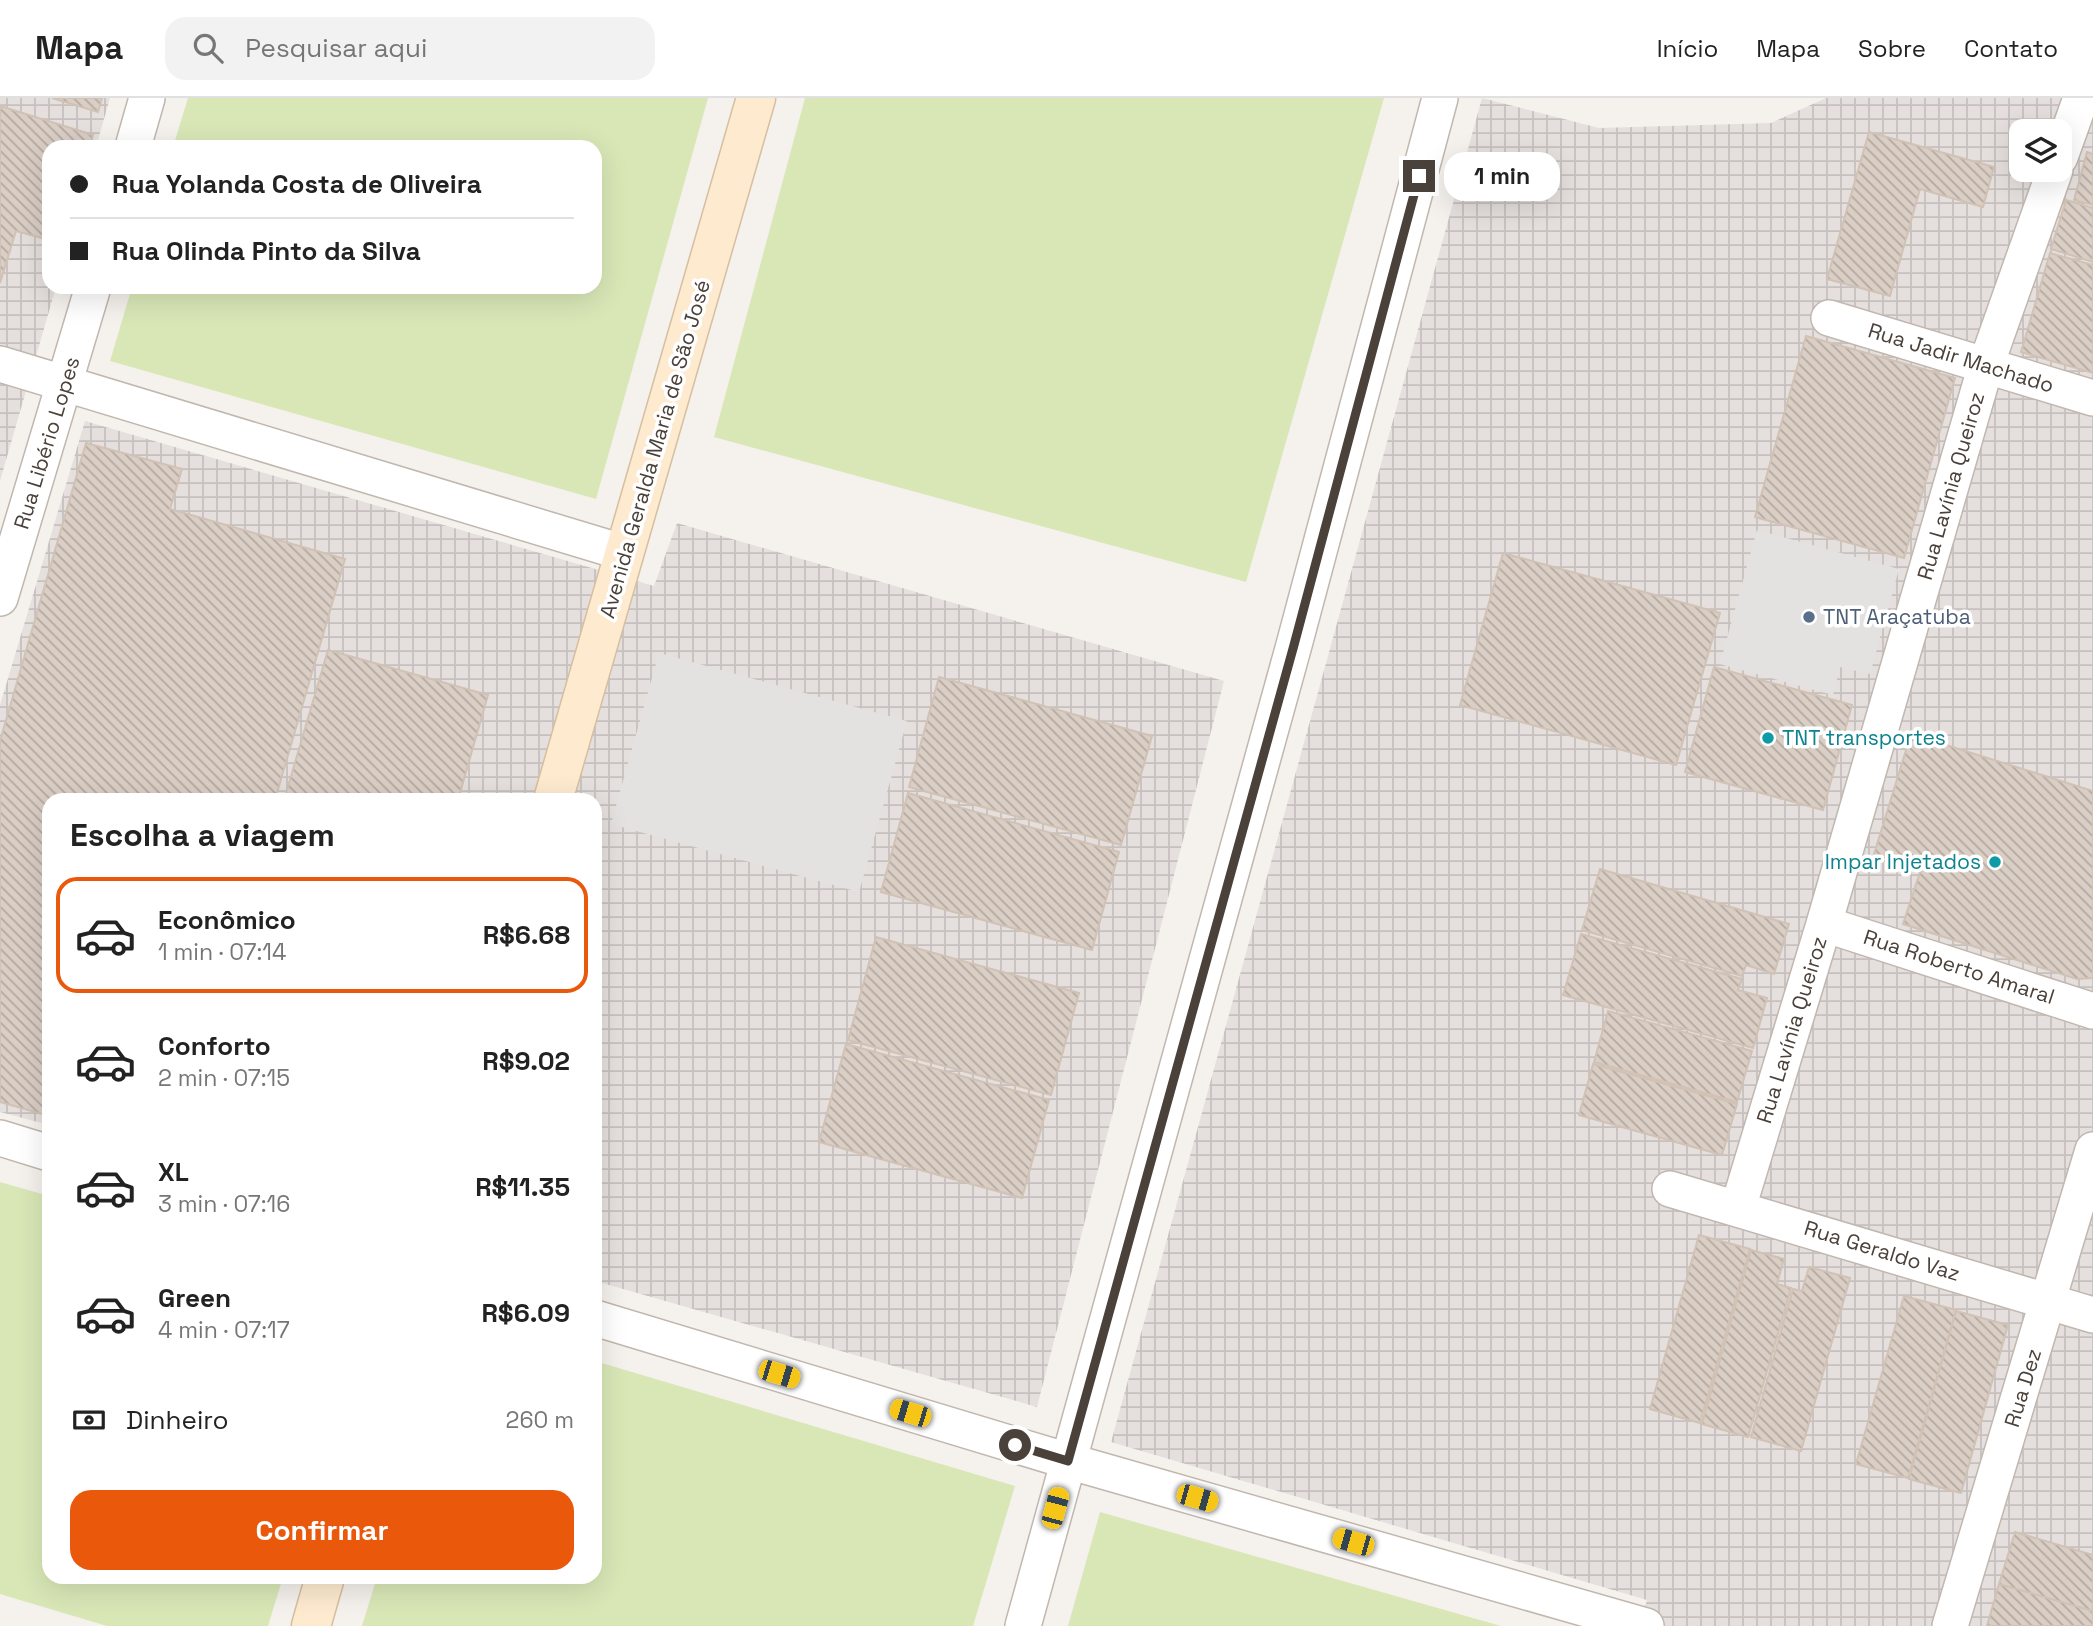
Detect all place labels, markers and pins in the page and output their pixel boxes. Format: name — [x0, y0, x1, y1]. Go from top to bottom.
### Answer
place label: TNT Araçatuba — [1823, 603, 1971, 630]
marker: TNT Araçatuba — [1801, 609, 1817, 625]
place label: TNT transportes — [1782, 724, 1946, 751]
marker: TNT transportes — [1760, 730, 1776, 746]
place label: Impar Injetados — [1825, 848, 1981, 875]
marker: Impar Injetados — [1987, 854, 2003, 870]

